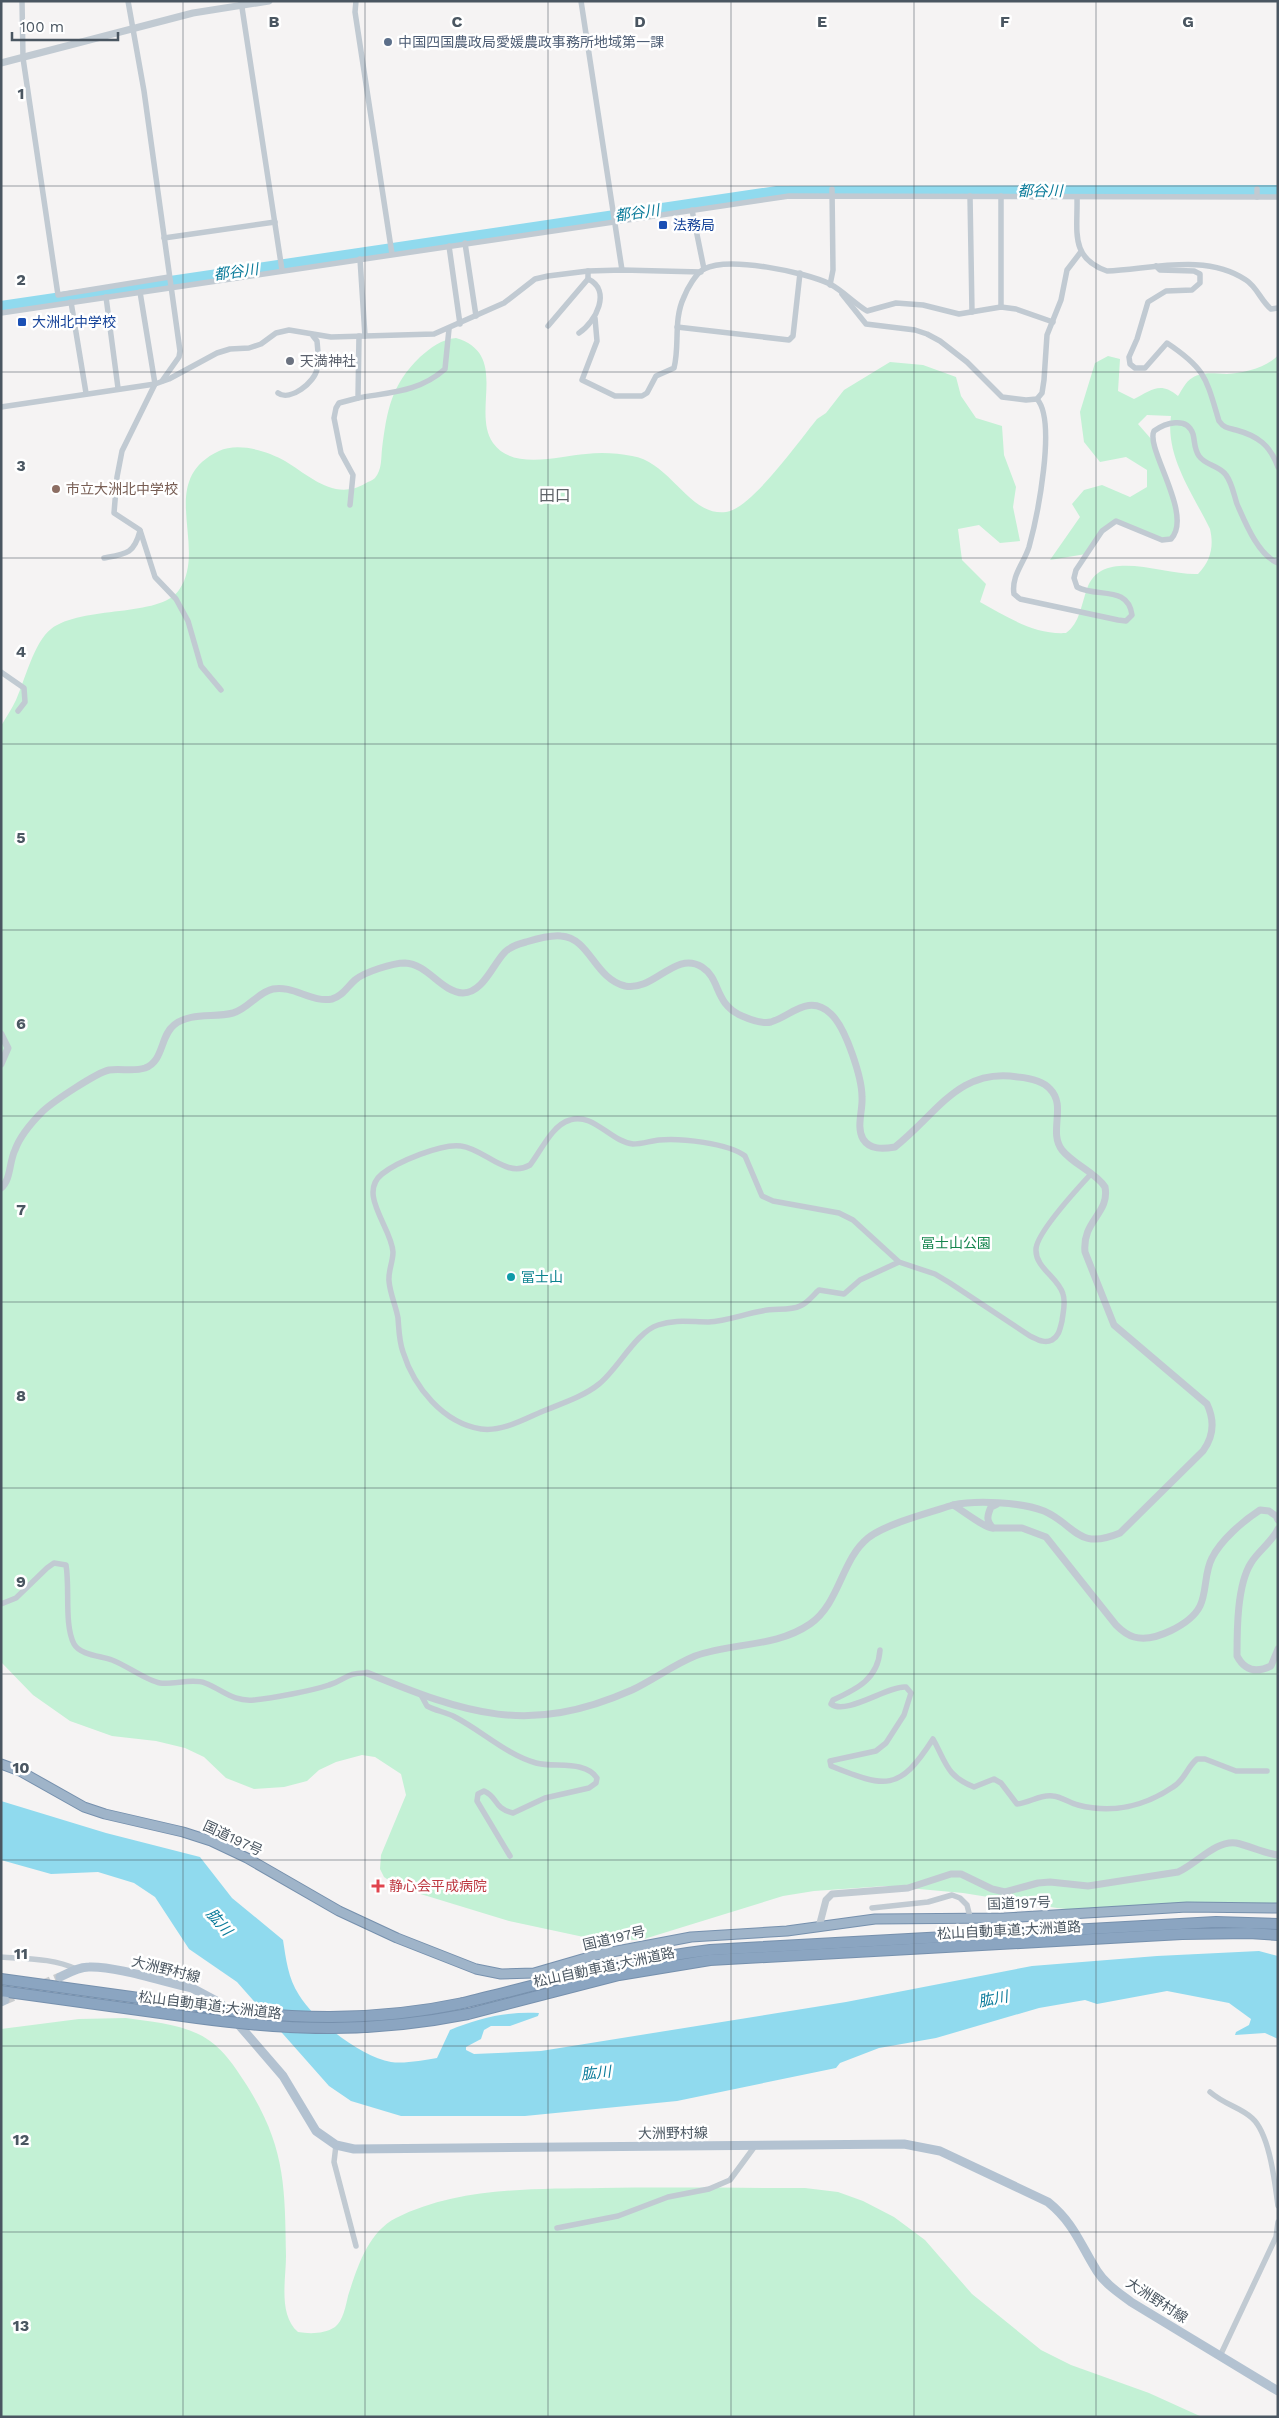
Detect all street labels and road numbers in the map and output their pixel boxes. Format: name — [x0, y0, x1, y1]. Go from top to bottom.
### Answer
street label: 国道197号 — [201, 1817, 265, 1859]
street label: 国道197号 — [987, 1894, 1051, 1912]
street label: 松山自動車道;大洲道路 — [937, 1918, 1081, 1942]
street label: 国道197号 — [581, 1923, 647, 1953]
street label: 松山自動車道;大洲道路 — [532, 1944, 676, 1990]
street label: 大洲野村線 — [130, 1953, 202, 1985]
street label: 松山自動車道;大洲道路 — [137, 1988, 283, 2022]
street label: 大洲野村線 — [638, 2124, 708, 2142]
street label: 大洲野村線 — [1123, 2274, 1191, 2326]

